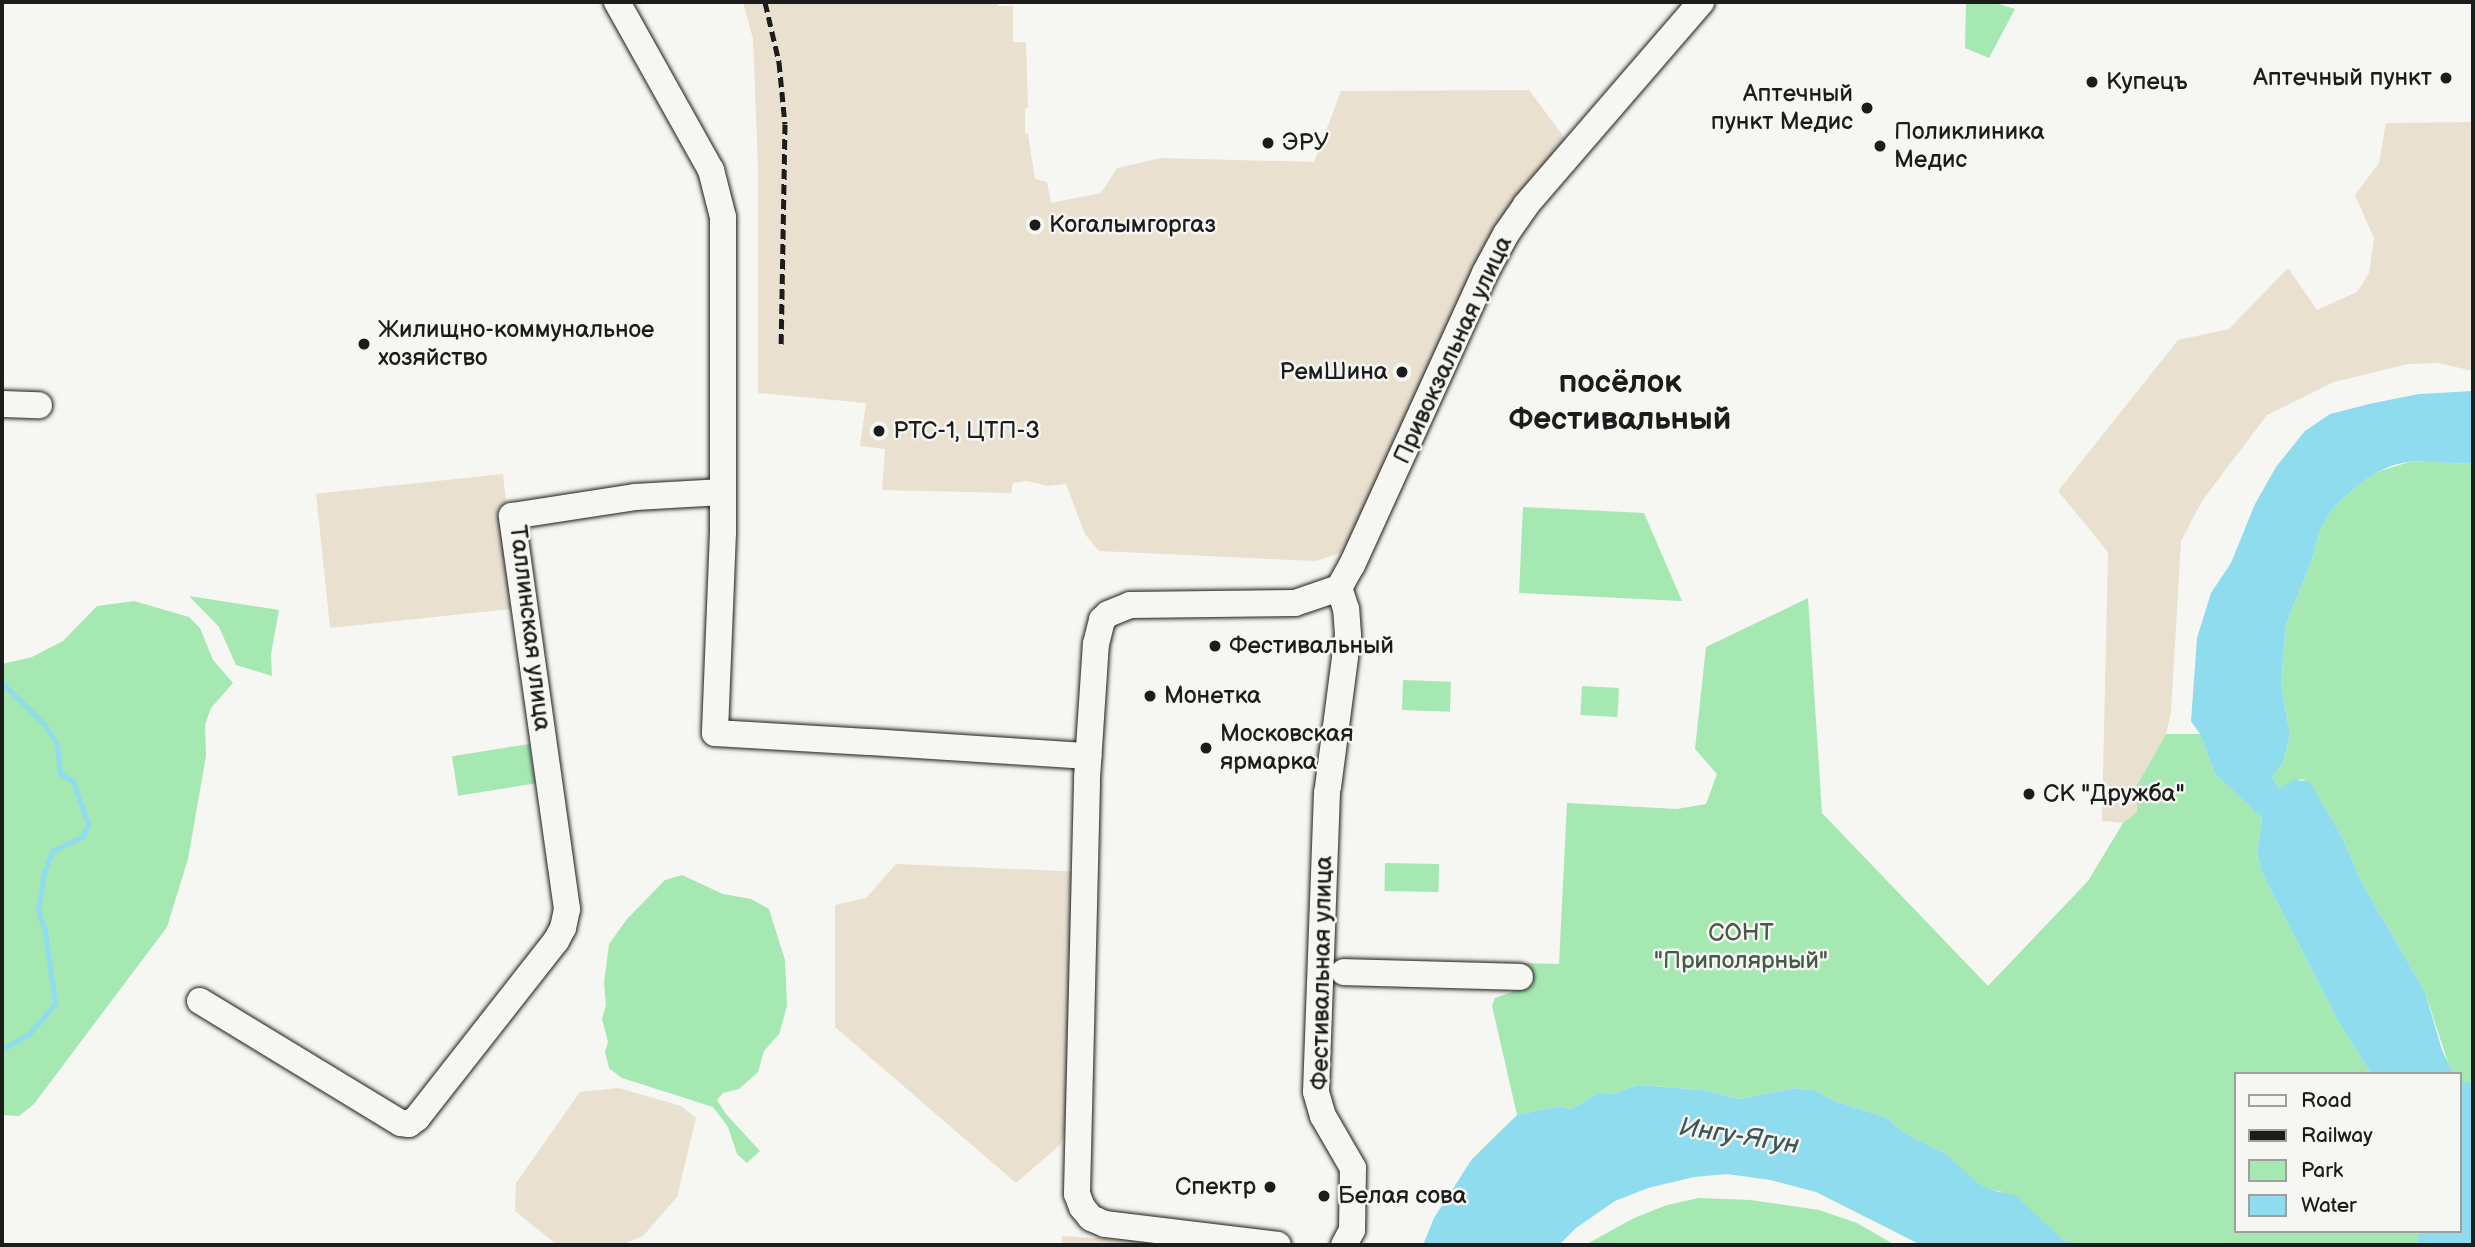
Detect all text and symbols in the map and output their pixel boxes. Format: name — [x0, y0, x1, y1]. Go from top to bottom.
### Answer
place label: Аптечный пункт — [2253, 64, 2432, 92]
place label: Купецъ — [2106, 68, 2187, 96]
marker: Аптечный пункт — [2438, 70, 2454, 86]
marker: Купецъ — [2084, 74, 2100, 90]
place label: Аптечный пункт Медис — [1711, 80, 1853, 136]
marker: Аптечный пункт Медис — [1859, 100, 1875, 116]
place label: Поликлиника Медис — [1894, 118, 2045, 174]
place label: ЭРУ — [1282, 129, 1329, 157]
marker: ЭРУ — [1260, 135, 1276, 151]
marker: Поликлиника Медис — [1872, 138, 1888, 154]
place label: Когалымгоргаз — [1049, 211, 1216, 239]
marker: Когалымгоргаз — [1027, 217, 1043, 233]
street label: Привокзальная улица — [1388, 232, 1518, 468]
place label: Жилищно-коммунальное хозяйство — [378, 316, 654, 372]
marker: Жилищно-коммунальное хозяйство — [356, 336, 372, 352]
place label: РемШина — [1279, 358, 1388, 386]
marker: РемШина — [1394, 364, 1410, 380]
district label: посёлок Фестивальный — [1509, 365, 1731, 440]
place label: РТС-1, ЦТП-3 — [893, 417, 1040, 445]
marker: РТС-1, ЦТП-3 — [871, 423, 887, 439]
street label: Таллинская улица — [503, 524, 557, 732]
place label: Фестивальный — [1229, 632, 1394, 660]
marker: Фестивальный — [1207, 638, 1223, 654]
place label: Монетка — [1164, 682, 1261, 710]
marker: Монетка — [1142, 688, 1158, 704]
place label: Московская ярмарка — [1220, 720, 1353, 776]
marker: Московская ярмарка — [1198, 740, 1214, 756]
place label: СК "Дружба" — [2043, 780, 2185, 808]
marker: СК "Дружба" — [2021, 786, 2037, 802]
street label: Фестивальная улица — [1306, 856, 1338, 1090]
park label: СОНТ "Приполярный" — [1654, 919, 1828, 975]
legend — [2234, 1072, 2461, 1233]
text: Road — [2301, 1088, 2352, 1113]
water label: Ингу-Ягун — [1677, 1112, 1801, 1162]
text: Railway — [2301, 1123, 2373, 1148]
text: Park — [2301, 1158, 2343, 1183]
place label: Спектр — [1175, 1173, 1256, 1201]
marker: Спектр — [1262, 1179, 1278, 1195]
place label: Белая сова — [1338, 1182, 1467, 1210]
marker: Белая сова — [1316, 1188, 1332, 1204]
text: Water — [2301, 1193, 2357, 1218]

